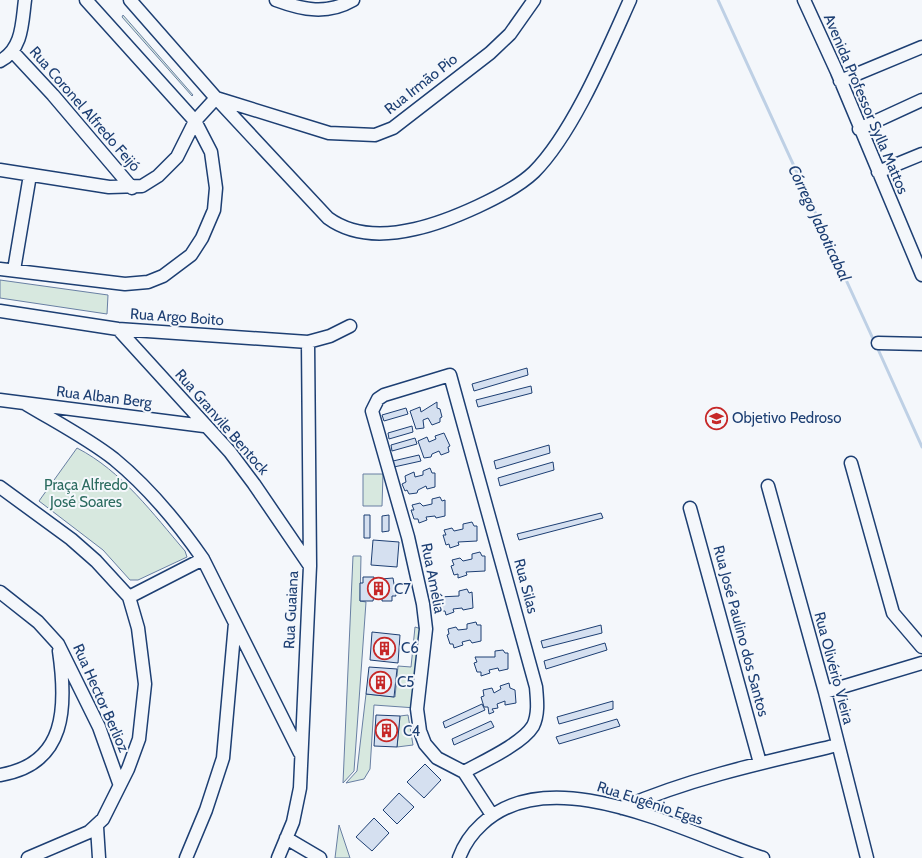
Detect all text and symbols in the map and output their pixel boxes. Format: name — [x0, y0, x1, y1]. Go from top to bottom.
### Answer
street label: Avenida Professor Sylla Mattos — [820, 11, 912, 197]
street label: Rua Coronel Alfredo Feijó — [26, 43, 144, 175]
street label: Rua Irmão Pio — [381, 50, 461, 118]
water label: Córrego Jaboticabal — [784, 162, 855, 285]
street label: Rua Argo Boito — [130, 305, 224, 329]
street label: Rua Granvile Bentock — [171, 366, 273, 479]
street label: Rua Alban Berg — [55, 382, 153, 412]
school or university icon: Objetivo Pedroso — [704, 406, 728, 430]
place label: Objetivo Pedroso — [732, 409, 841, 427]
park label: Praça Alfredo José Soares — [44, 476, 128, 511]
street label: Rua Amélia — [417, 541, 449, 615]
street label: Rua José Paulino dos Santos — [709, 543, 773, 719]
street label: Rua Silas — [510, 557, 542, 615]
street label: Rua Guaiana — [280, 570, 302, 650]
building icon: C7 — [366, 577, 390, 601]
place label: C7 — [394, 580, 411, 598]
street label: Rua Olivério Vieira — [810, 610, 858, 727]
building icon: C6 — [373, 636, 397, 660]
place label: C6 — [401, 639, 419, 657]
street label: Rua Hector Berlioz — [69, 641, 133, 755]
building icon: C5 — [369, 670, 393, 694]
place label: C5 — [397, 673, 414, 691]
building icon: C4 — [375, 719, 399, 743]
place label: C4 — [403, 722, 421, 740]
street label: Rua Eugênio Egas — [595, 777, 705, 829]

